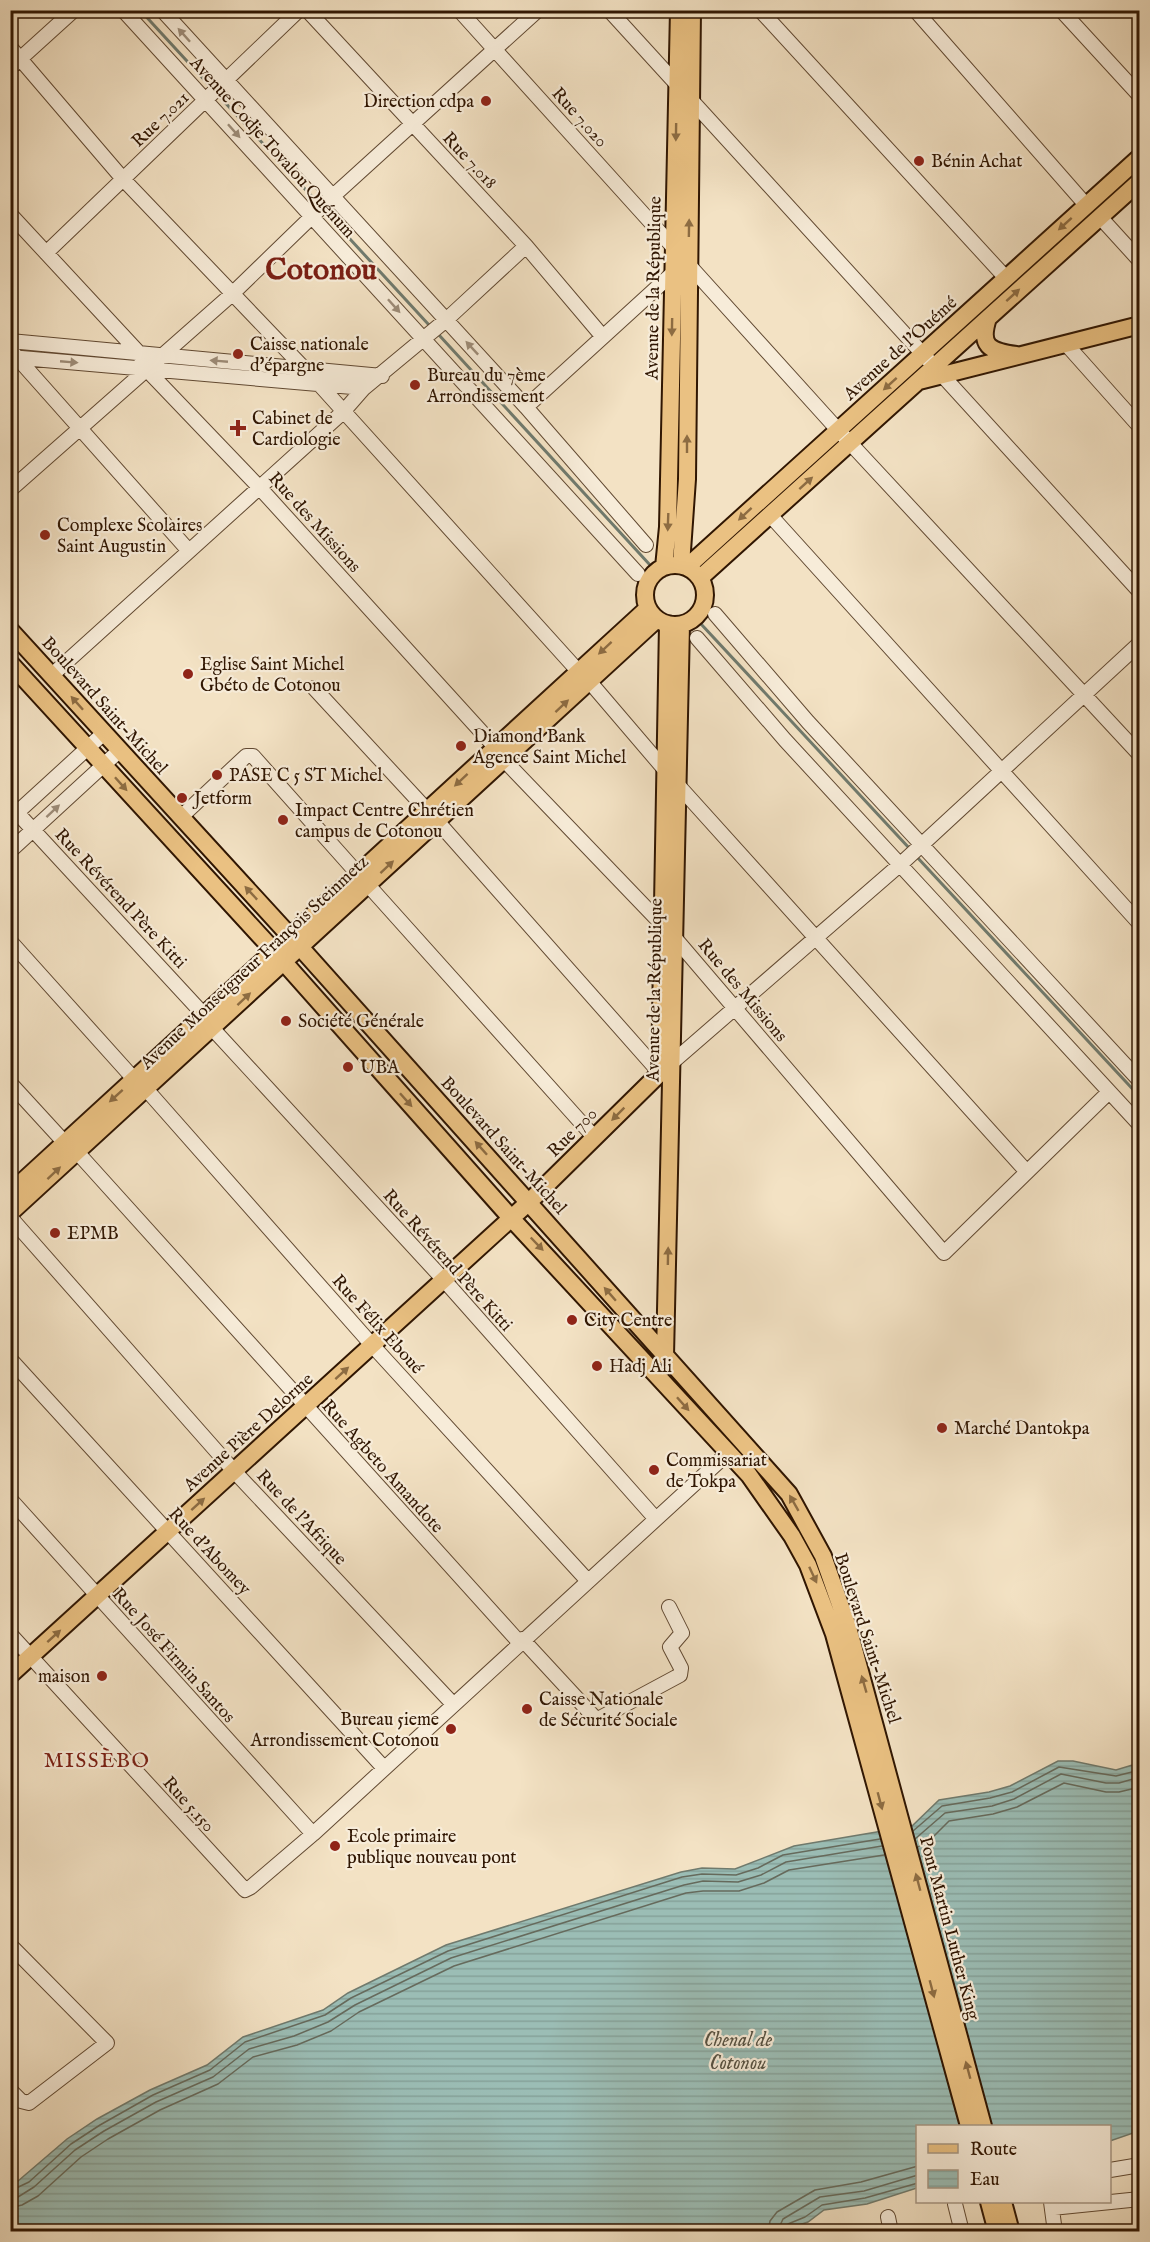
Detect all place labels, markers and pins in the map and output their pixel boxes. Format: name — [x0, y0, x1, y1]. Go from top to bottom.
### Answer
place label: Direction cdpa — [363, 91, 474, 114]
marker: Direction cdpa — [479, 94, 493, 108]
place label: Bénin Achat — [931, 151, 1023, 174]
marker: Bénin Achat — [912, 154, 926, 168]
place label: Caisse nationale d'épargne — [250, 334, 369, 378]
marker: Caisse nationale d'épargne — [231, 347, 245, 361]
place label: Bureau du 7ème Arrondissement — [426, 365, 546, 409]
marker: Bureau du 7ème Arrondissement — [408, 378, 422, 392]
place label: Cabinet de Cardiologie — [252, 408, 341, 452]
marker: Cabinet de Cardiologie — [229, 419, 247, 437]
place label: Complexe Scolaires Saint Augustin — [57, 515, 202, 559]
marker: Complexe Scolaires Saint Augustin — [38, 528, 52, 542]
place label: Eglise Saint Michel Gbéto de Cotonou — [200, 654, 344, 698]
marker: Eglise Saint Michel Gbéto de Cotonou — [181, 667, 195, 681]
place label: Diamond Bank Agence Saint Michel — [472, 726, 626, 770]
marker: Diamond Bank Agence Saint Michel — [454, 739, 468, 753]
place label: PASE C 5 ST Michel — [229, 765, 382, 788]
marker: PASE C 5 ST Michel — [210, 768, 224, 782]
place label: Jetform — [192, 788, 252, 811]
marker: Jetform — [175, 791, 189, 805]
place label: Impact Centre Chrétien campus de Cotonou — [295, 800, 474, 844]
marker: Impact Centre Chrétien campus de Cotonou — [276, 813, 290, 827]
place label: Société Générale — [298, 1011, 424, 1034]
marker: Société Générale — [279, 1014, 293, 1028]
place label: UBA — [360, 1057, 400, 1080]
marker: UBA — [341, 1060, 355, 1074]
place label: EPMB — [67, 1223, 119, 1246]
marker: EPMB — [48, 1226, 62, 1240]
place label: City Centre — [584, 1310, 672, 1333]
marker: City Centre — [565, 1313, 579, 1327]
place label: Hadj Ali — [609, 1356, 672, 1379]
marker: Hadj Ali — [590, 1359, 604, 1373]
place label: Marché Dantokpa — [954, 1418, 1090, 1441]
marker: Marché Dantokpa — [935, 1421, 949, 1435]
place label: Commissariat de Tokpa — [666, 1450, 767, 1494]
marker: Commissariat de Tokpa — [647, 1463, 661, 1477]
place label: maison — [38, 1666, 90, 1689]
marker: maison — [95, 1669, 109, 1683]
place label: Caisse Nationale de Sécurité Sociale — [539, 1689, 677, 1733]
marker: Caisse Nationale de Sécurité Sociale — [520, 1702, 534, 1716]
place label: Bureau 5ieme Arrondissement Cotonou — [249, 1709, 439, 1753]
marker: Bureau 5ieme Arrondissement Cotonou — [444, 1722, 458, 1736]
place label: Ecole primaire publique nouveau pont — [347, 1826, 517, 1870]
marker: Ecole primaire publique nouveau pont — [328, 1839, 342, 1853]

